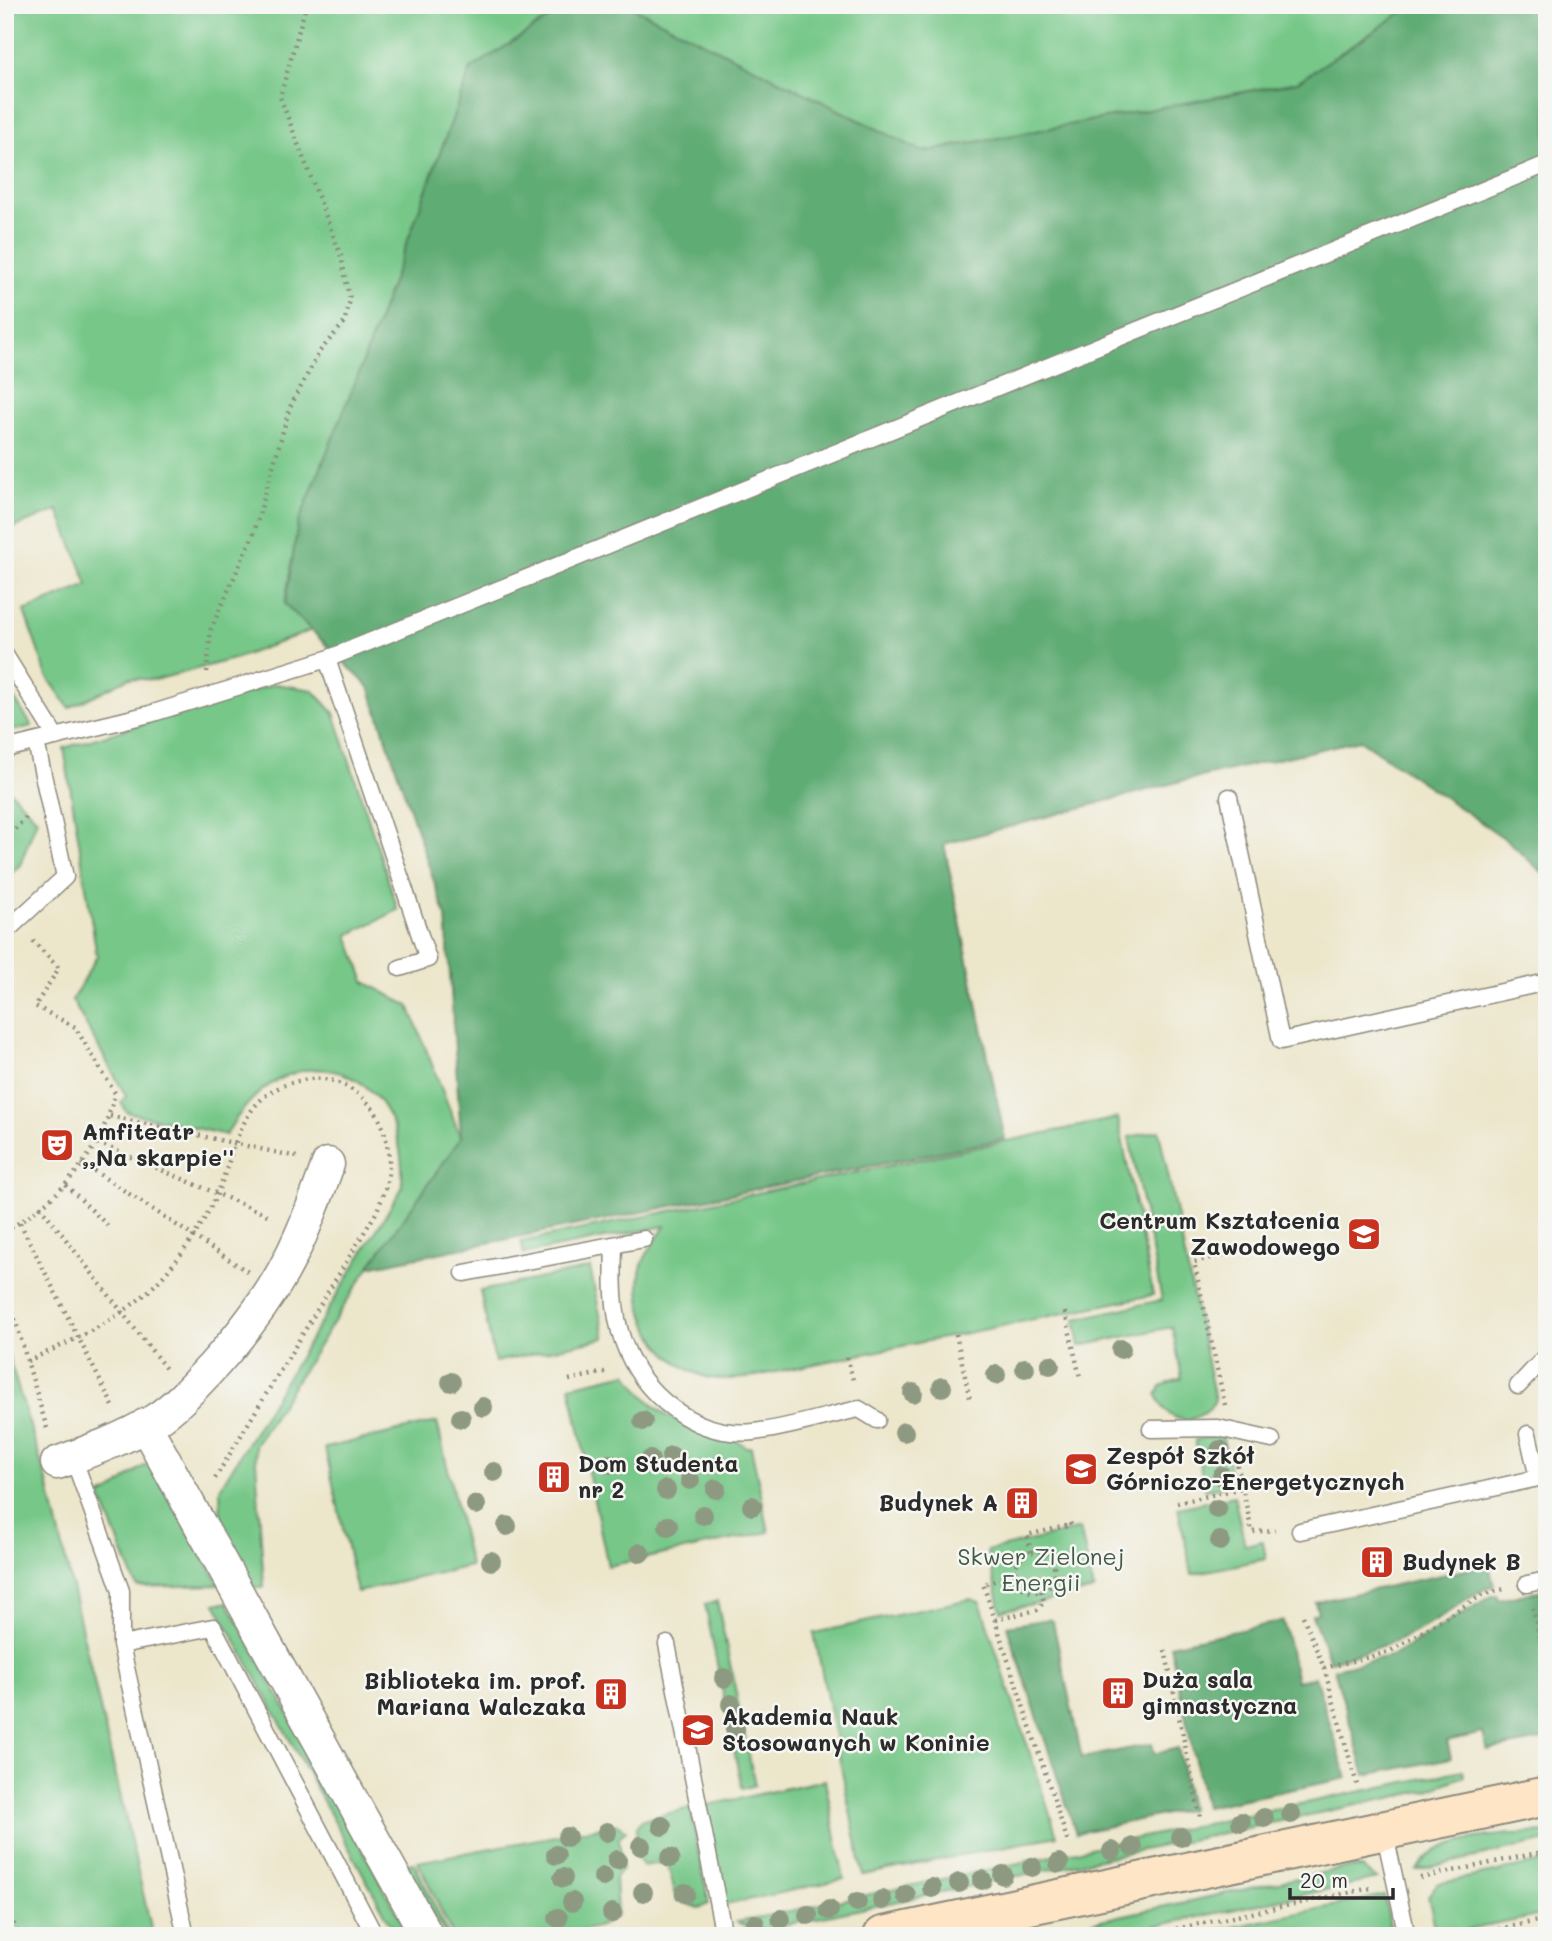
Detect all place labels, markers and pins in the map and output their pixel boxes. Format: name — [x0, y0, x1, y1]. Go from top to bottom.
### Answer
place label: Amfiteatr ,,Na skarpie'' — [82, 1116, 234, 1172]
theatre icon: Amfiteatr ,,Na skarpie'' — [38, 1126, 76, 1164]
place label: Centrum Kształcenia Zawodowego — [1099, 1205, 1340, 1261]
school or university icon: Centrum Kształcenia Zawodowego — [1345, 1215, 1383, 1253]
place label: Zespół Szkół Górniczo-Energetycznych — [1106, 1440, 1404, 1496]
place label: Dom Studenta nr 2 — [578, 1448, 739, 1504]
school or university icon: Zespół Szkół Górniczo-Energetycznych — [1062, 1450, 1100, 1488]
building icon: Dom Studenta nr 2 — [535, 1458, 573, 1496]
building icon: Budynek A — [1003, 1484, 1041, 1522]
place label: Budynek A — [879, 1487, 998, 1517]
building icon: Budynek B — [1358, 1543, 1396, 1581]
place label: Budynek B — [1402, 1546, 1521, 1576]
place label: Duża sala gimnastyczna — [1142, 1664, 1297, 1720]
place label: Biblioteka im. prof. Mariana Walczaka — [364, 1665, 586, 1721]
building icon: Duża sala gimnastyczna — [1099, 1674, 1137, 1712]
building icon: Biblioteka im. prof. Mariana Walczaka — [592, 1675, 630, 1713]
place label: Akademia Nauk Stosowanych w Koninie — [722, 1701, 990, 1757]
school or university icon: Akademia Nauk Stosowanych w Koninie — [679, 1711, 717, 1749]

